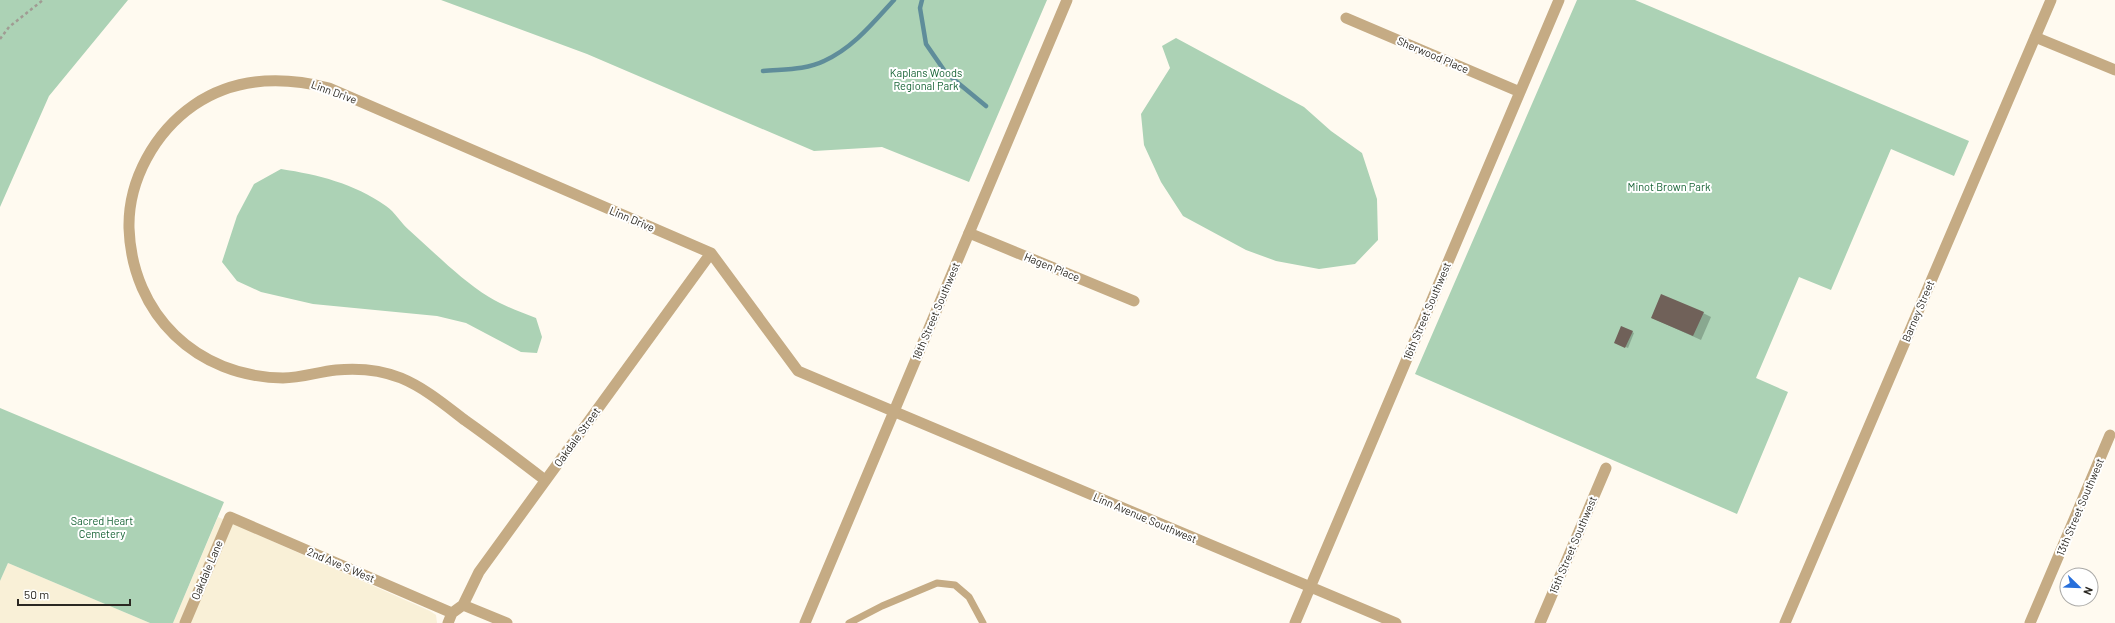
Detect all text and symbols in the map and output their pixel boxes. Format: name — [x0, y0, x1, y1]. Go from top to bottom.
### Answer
street label: Sherwood Place — [1395, 34, 1471, 76]
park label: Kaplans Woods Regional Park — [890, 66, 962, 92]
street label: Linn Drive — [310, 77, 359, 106]
park label: Minot Brown Park — [1628, 180, 1711, 193]
street label: Linn Drive — [608, 203, 657, 234]
street label: Hagen Place — [1022, 249, 1082, 284]
street label: 18th Street Southwest — [909, 260, 962, 362]
street label: 16th Street Southwest — [1400, 260, 1453, 362]
street label: Barney Street — [1899, 278, 1936, 343]
street label: Oakdale Street — [551, 405, 602, 469]
street label: 13th Street Southwest — [2053, 456, 2106, 558]
street label: Linn Avenue Southwest — [1091, 490, 1199, 545]
street label: 15th Street Southwest — [1546, 494, 1599, 596]
park label: Sacred Heart Cemetery — [71, 514, 133, 540]
street label: Oakdale Lane — [188, 538, 225, 602]
street label: 2nd Ave S West — [305, 544, 377, 585]
north arrow — [2059, 567, 2099, 607]
scale bar — [18, 581, 130, 607]
text: N — [2081, 585, 2096, 597]
text: 50 m — [24, 587, 49, 601]

